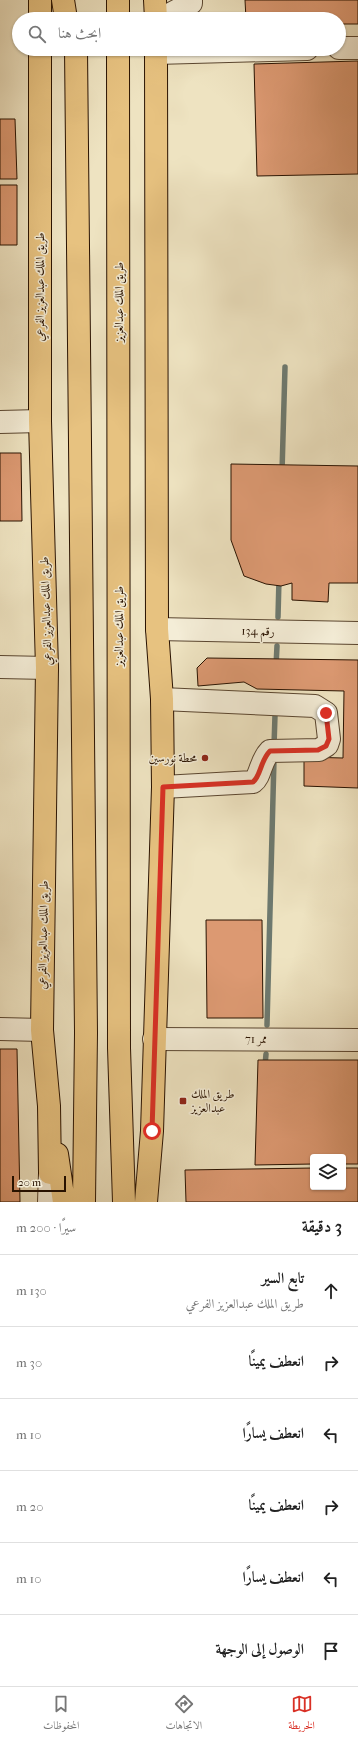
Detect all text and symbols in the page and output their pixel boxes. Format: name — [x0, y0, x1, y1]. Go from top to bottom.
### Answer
search box — [12, 12, 346, 56]
icon: search — [26, 23, 48, 45]
text: ابحث هنا — [58, 24, 101, 42]
street label: طريق الملك عبدالعزيز الفرعي — [33, 232, 50, 342]
street label: طريق الملك عبدالعزيز — [112, 262, 127, 344]
street label: طريق الملك عبدالعزيز الفرعي — [37, 556, 58, 666]
street label: طريق الملك عبدالعزيز — [112, 586, 127, 668]
street label: رقم 134 — [241, 624, 275, 642]
route end — [317, 704, 335, 722]
place label: محطة نورسين — [149, 751, 198, 766]
marker: محطة نورسين — [200, 753, 210, 763]
street label: طريق الملك عبدالعزيز الفرعي — [35, 880, 54, 990]
street label: ممر 71 — [245, 1032, 267, 1047]
place label: طريق الملك عبدالعزيز — [189, 1087, 235, 1116]
marker: طريق الملك عبدالعزيز — [178, 1096, 188, 1106]
route start — [143, 1122, 161, 1140]
map controls — [310, 1154, 346, 1190]
button: layers — [310, 1154, 346, 1190]
scale bar — [12, 1174, 66, 1193]
text: 20 m — [18, 1176, 41, 1189]
text: 3 دقيقة — [302, 1216, 342, 1236]
text: سيرًا · 200 m — [16, 1220, 76, 1235]
text: تابع السير — [262, 1269, 304, 1287]
icon: ahead — [320, 1280, 342, 1302]
text: 130 m — [16, 1283, 47, 1298]
text: طريق الملك عبدالعزيز الفرعي — [186, 1296, 304, 1311]
text: انعطف يمينًا — [249, 1352, 304, 1370]
icon: right — [320, 1352, 342, 1374]
text: 30 m — [16, 1355, 42, 1370]
text: انعطف يسارًا — [243, 1424, 304, 1442]
icon: left — [320, 1424, 342, 1446]
text: 10 m — [16, 1427, 41, 1442]
text: انعطف يمينًا — [249, 1496, 304, 1514]
icon: right — [320, 1496, 342, 1518]
text: 20 m — [16, 1499, 43, 1514]
text: انعطف يسارًا — [243, 1568, 304, 1586]
icon: left — [320, 1568, 342, 1590]
text: 10 m — [16, 1571, 41, 1586]
text: الوصول إلى الوجهة — [215, 1640, 304, 1658]
icon: arrive — [320, 1640, 342, 1662]
tab: المحفوظات — [43, 1693, 79, 1736]
tab: الاتجاهات — [165, 1693, 202, 1736]
tab: الخريطة — [288, 1693, 315, 1736]

